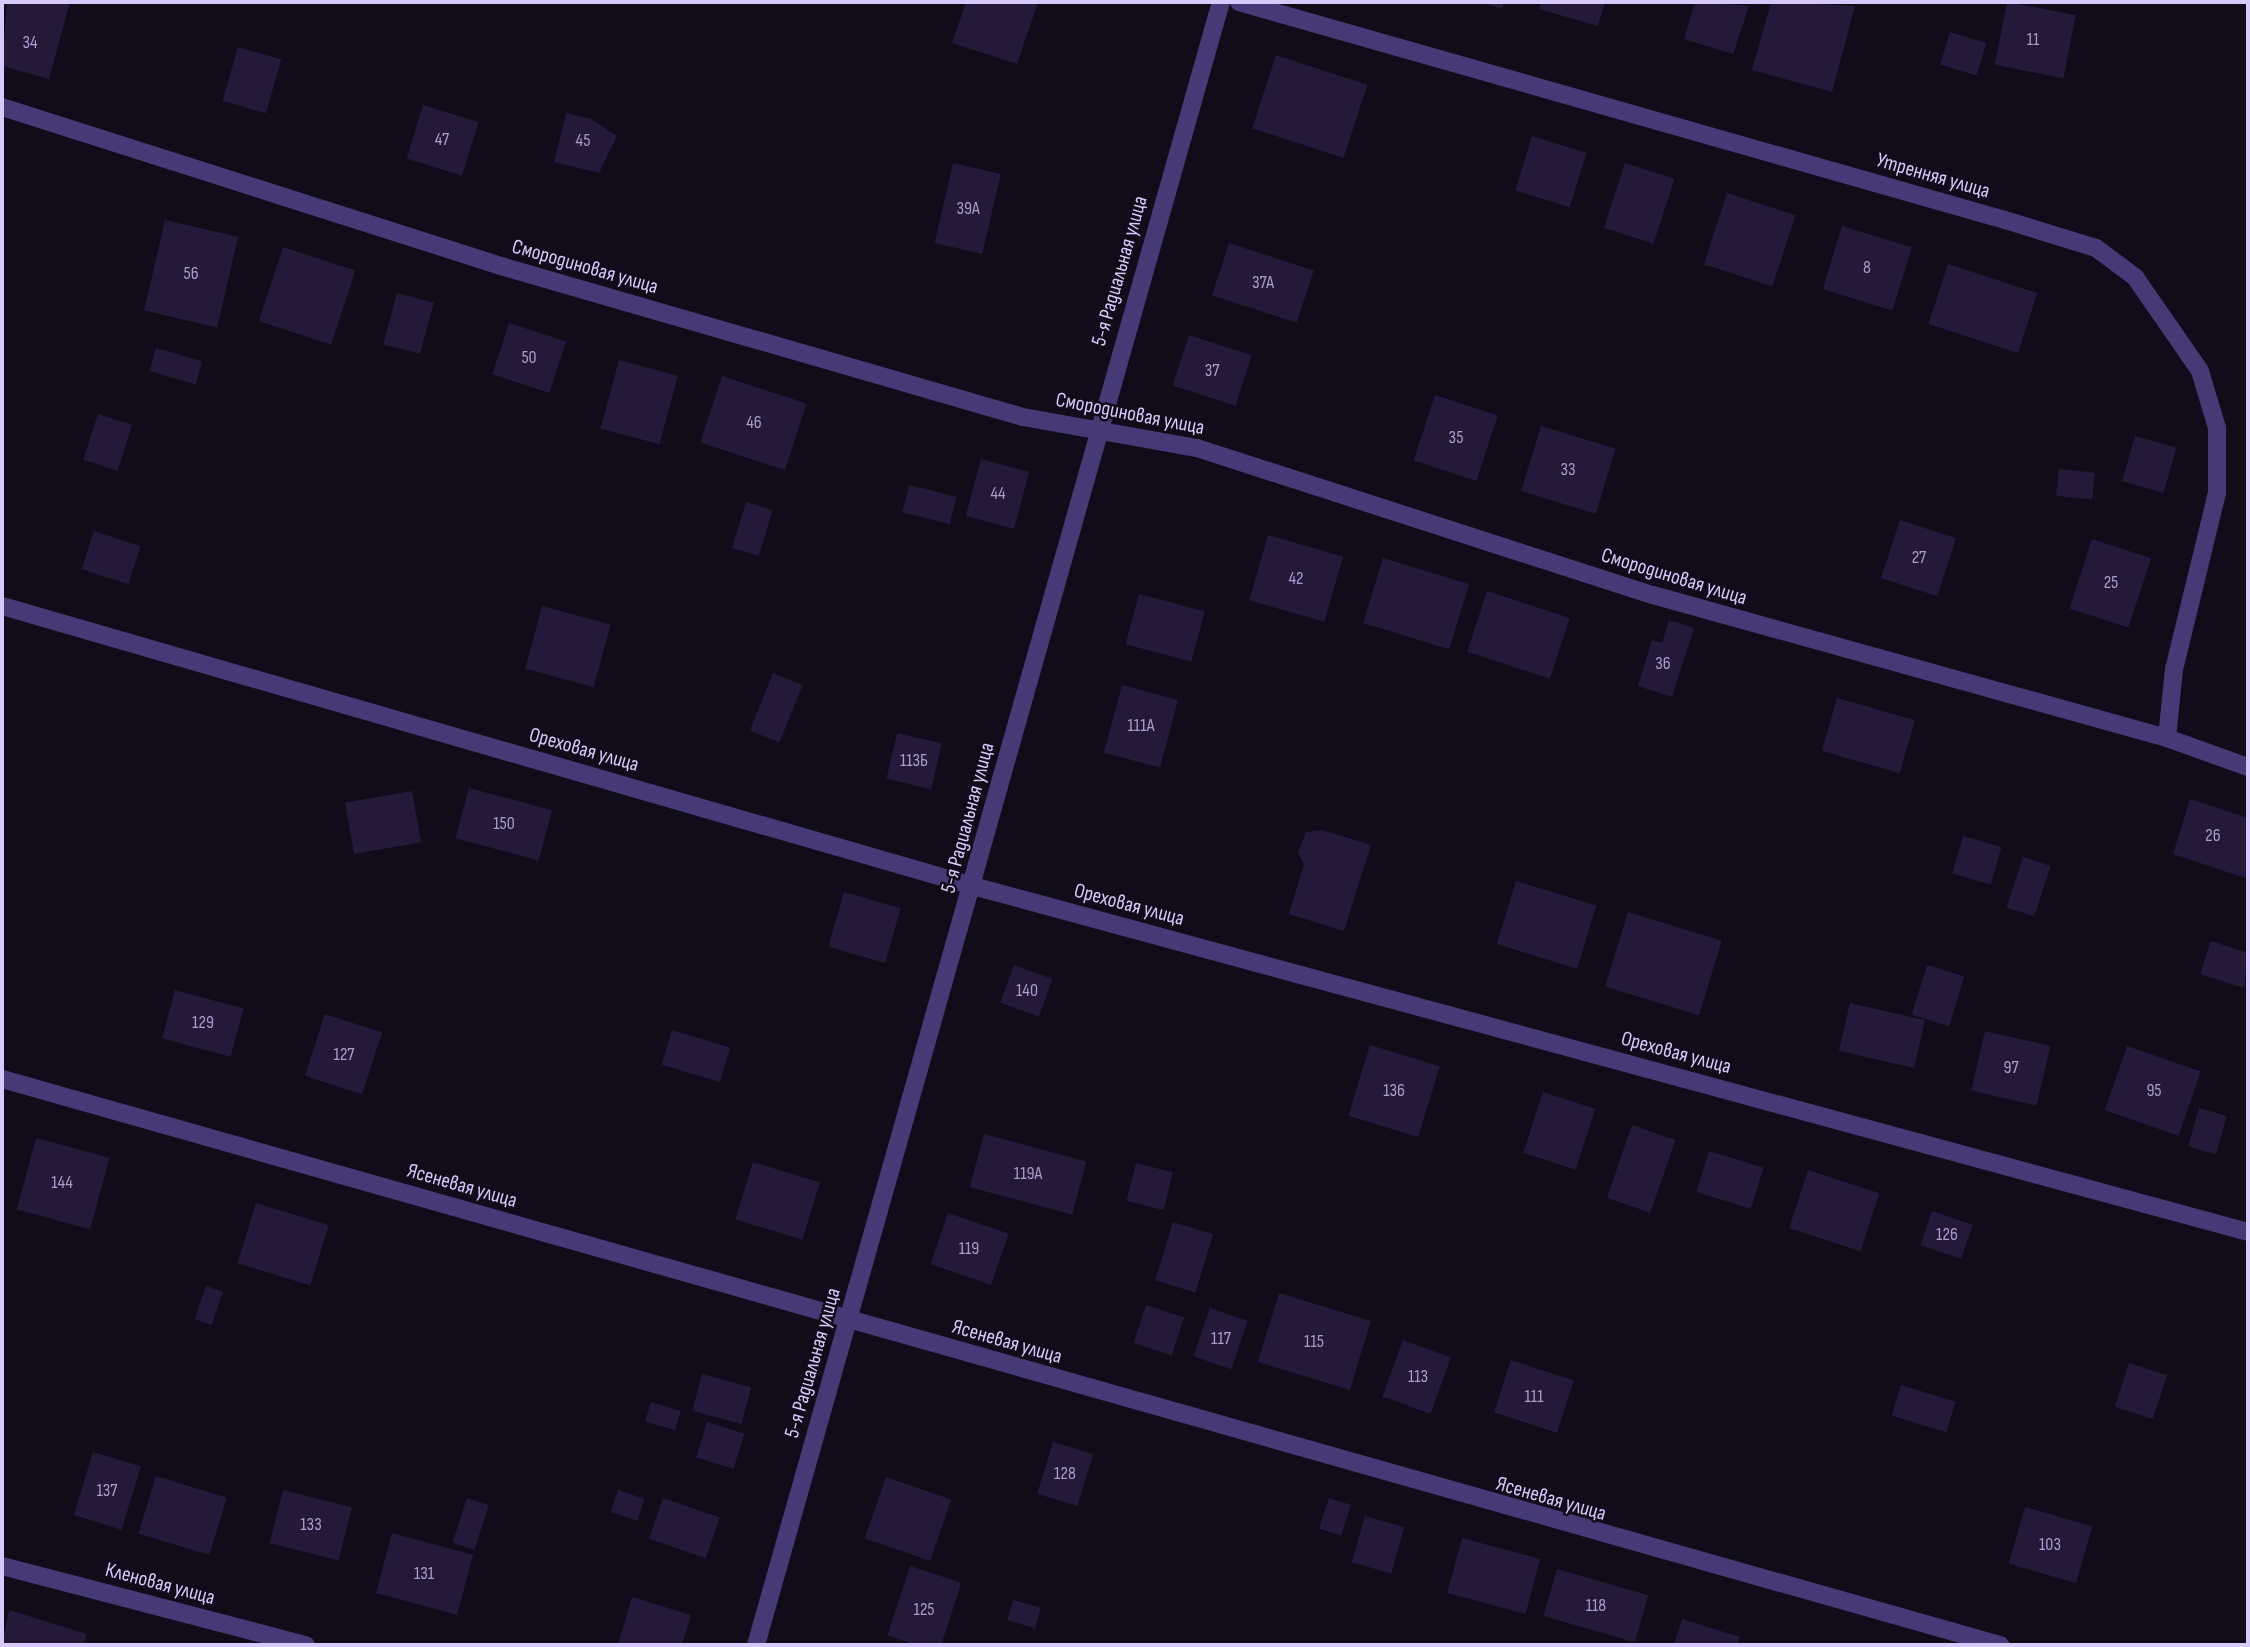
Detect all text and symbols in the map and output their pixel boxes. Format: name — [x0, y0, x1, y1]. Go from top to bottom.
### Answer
house number: 11 — [2027, 29, 2039, 51]
house number: 34 — [22, 32, 38, 54]
house number: 47 — [435, 129, 449, 151]
house number: 45 — [576, 130, 590, 152]
street label: Утренняя улица — [1873, 148, 1993, 204]
street label: 5-я Радиальная улица — [1087, 193, 1153, 349]
house number: 39А — [956, 198, 980, 220]
street label: Смородиновая улица — [509, 234, 661, 300]
house number: 8 — [1863, 257, 1871, 279]
house number: 56 — [183, 263, 199, 285]
house number: 37А — [1252, 272, 1274, 294]
house number: 50 — [521, 347, 537, 369]
house number: 37 — [1205, 360, 1219, 382]
street label: Смородиновая улица — [1054, 387, 1206, 441]
house number: 46 — [746, 412, 762, 434]
house number: 35 — [1449, 427, 1463, 449]
house number: 33 — [1560, 459, 1576, 481]
house number: 44 — [990, 483, 1006, 505]
street label: Смородиновая улица — [1598, 543, 1750, 611]
house number: 27 — [1912, 547, 1926, 569]
house number: 42 — [1288, 568, 1304, 590]
house number: 25 — [2104, 572, 2118, 594]
house number: 36 — [1655, 653, 1671, 675]
house number: 111А — [1128, 715, 1154, 737]
street label: Ореховая улица — [526, 722, 642, 778]
street label: 5-я Радиальная улица — [936, 740, 1000, 896]
house number: 113Б — [900, 750, 928, 772]
house number: 150 — [493, 813, 515, 835]
house number: 26 — [2205, 825, 2221, 847]
street label: Ореховая улица — [1071, 878, 1187, 932]
house number: 140 — [1016, 980, 1038, 1002]
house number: 129 — [192, 1012, 214, 1034]
street label: Ореховая улица — [1618, 1026, 1734, 1080]
house number: 127 — [333, 1044, 355, 1066]
house number: 97 — [2003, 1057, 2019, 1079]
house number: 136 — [1383, 1080, 1405, 1102]
house number: 95 — [2146, 1080, 2162, 1102]
street label: Ясеневая улица — [404, 1158, 520, 1214]
house number: 119А — [1014, 1163, 1042, 1185]
house number: 144 — [51, 1172, 73, 1194]
house number: 126 — [1936, 1224, 1958, 1246]
house number: 119 — [959, 1238, 979, 1260]
street label: 5-я Радиальная улица — [780, 1285, 846, 1441]
street label: Ясеневая улица — [949, 1314, 1065, 1370]
house number: 117 — [1211, 1328, 1231, 1350]
house number: 115 — [1304, 1331, 1324, 1353]
house number: 113 — [1408, 1366, 1428, 1388]
house number: 111 — [1525, 1386, 1543, 1408]
house number: 128 — [1054, 1463, 1076, 1485]
street label: Ясеневая улица — [1493, 1471, 1609, 1527]
house number: 137 — [96, 1480, 118, 1502]
house number: 133 — [300, 1514, 322, 1536]
house number: 103 — [2039, 1534, 2061, 1556]
street label: Кленовая улица — [102, 1557, 218, 1611]
house number: 131 — [414, 1563, 434, 1585]
house number: 118 — [1586, 1595, 1606, 1617]
house number: 125 — [913, 1599, 935, 1621]

